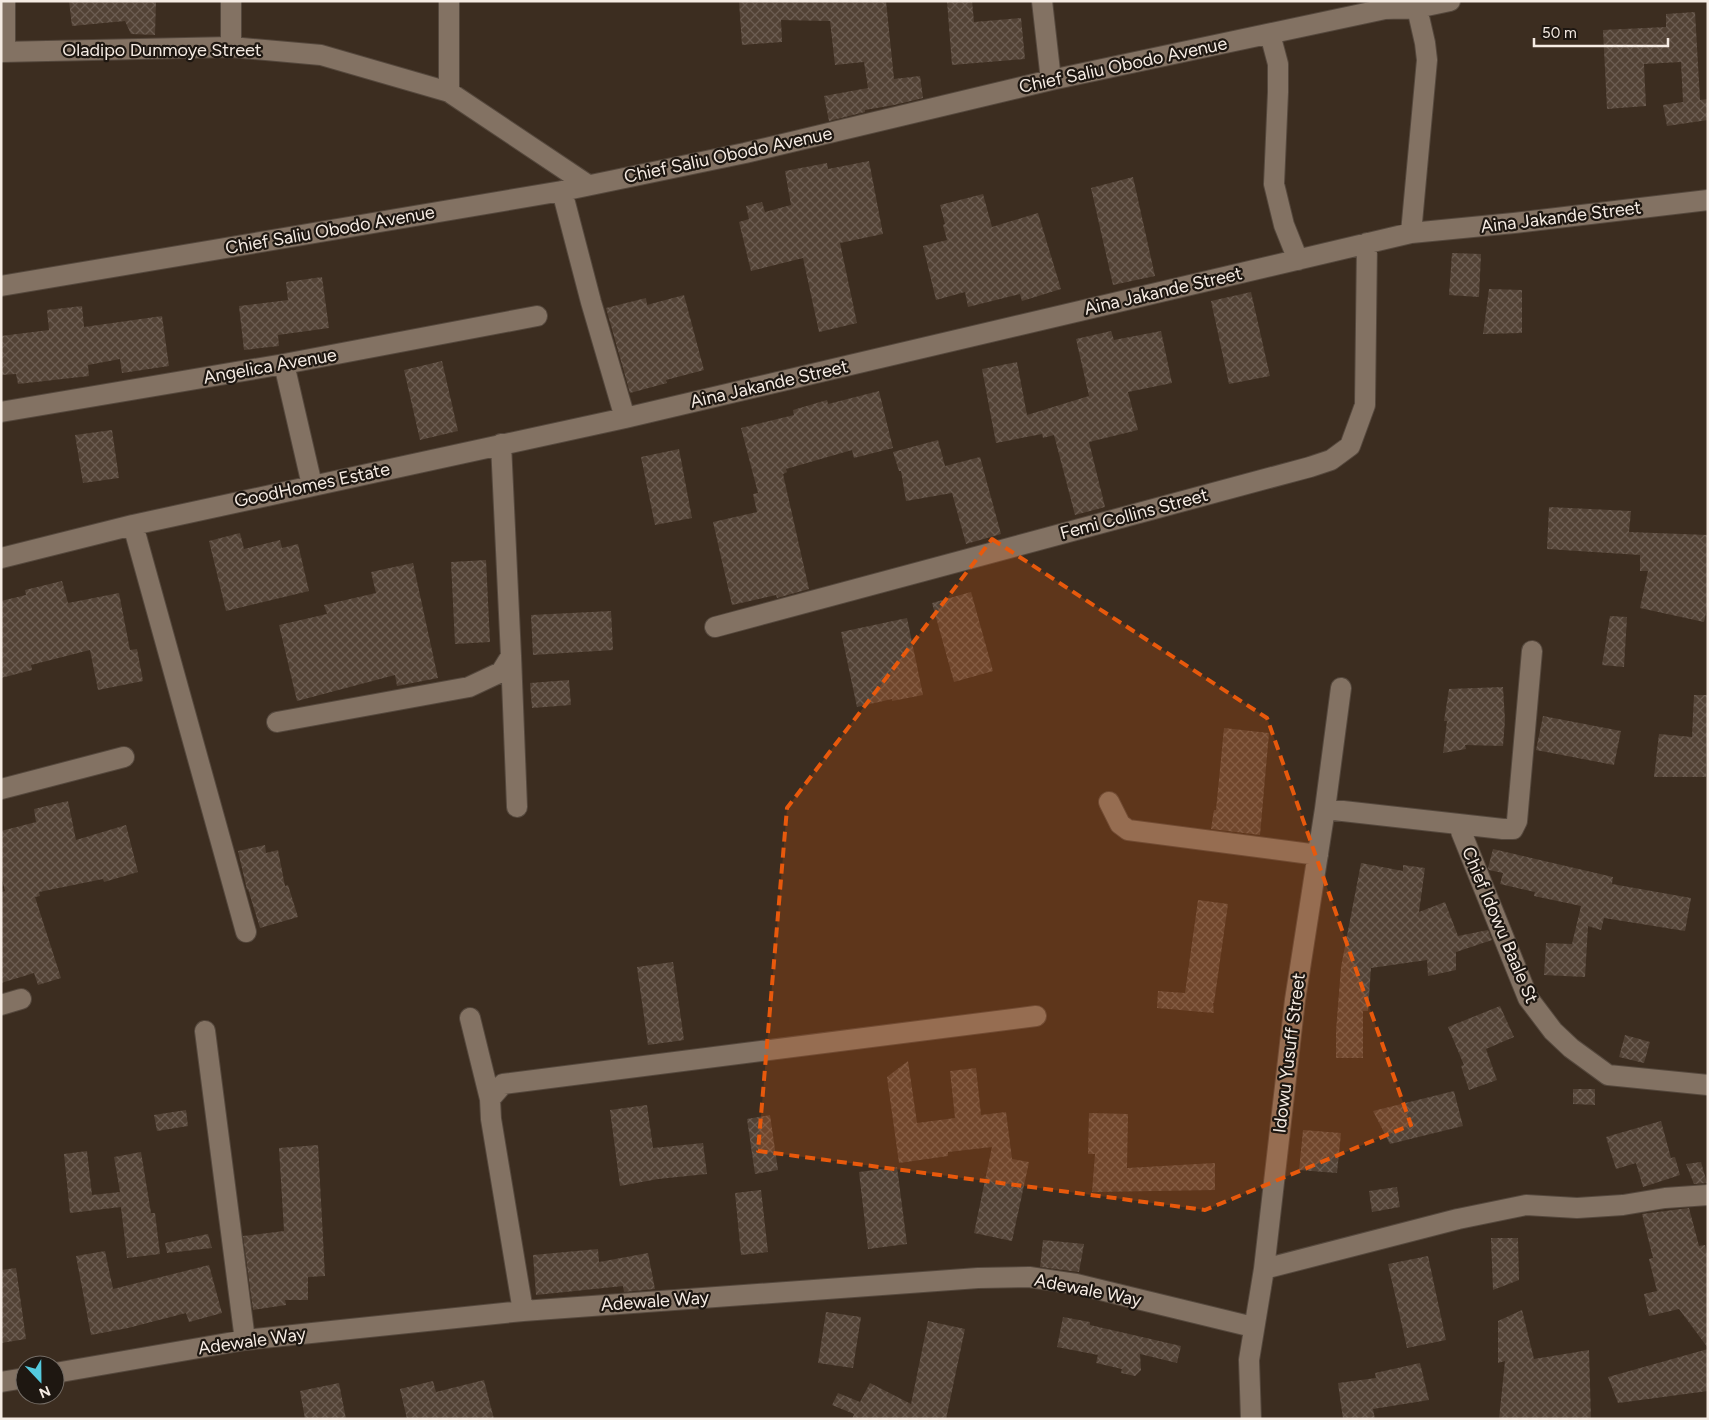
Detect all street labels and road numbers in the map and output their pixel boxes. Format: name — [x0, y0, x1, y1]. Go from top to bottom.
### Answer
street label: Chief Saliu Obodo Avenue — [1017, 32, 1229, 98]
street label: Oladipo Dunmoye Street — [62, 39, 262, 61]
street label: Chief Saliu Obodo Avenue — [622, 122, 834, 188]
street label: Aina Jakande Street — [1480, 196, 1643, 238]
street label: Chief Saliu Obodo Avenue — [224, 201, 437, 259]
street label: Aina Jakande Street — [1082, 262, 1244, 320]
street label: Angelica Avenue — [202, 343, 339, 389]
street label: Aina Jakande Street — [688, 355, 850, 413]
street label: GoodHomes Estate — [232, 458, 392, 512]
street label: Femi Collins Street — [1058, 484, 1211, 544]
street label: Chief Idowu Baale St — [1457, 843, 1543, 1007]
street label: Idowu Yusuff Street — [1268, 971, 1310, 1134]
street label: Adewale Way — [1033, 1269, 1144, 1311]
street label: Adewale Way — [600, 1286, 710, 1316]
street label: Adewale Way — [197, 1322, 308, 1359]

